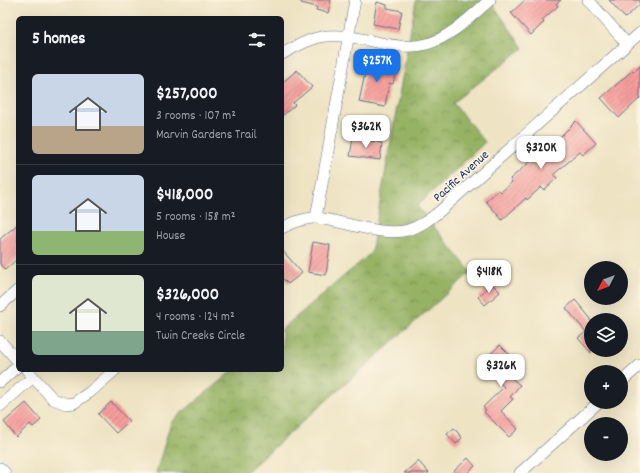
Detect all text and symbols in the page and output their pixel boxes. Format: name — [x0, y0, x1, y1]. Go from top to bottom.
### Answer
text: 5 homes — [32, 28, 85, 52]
icon: filters — [246, 29, 268, 51]
pin: $257K — [349, 49, 405, 83]
text: $257K — [362, 52, 392, 71]
text: $257,000 — [156, 83, 217, 107]
icon: home — [64, 90, 112, 138]
text: 3 rooms · 107 m² — [156, 107, 236, 126]
pin: $362K — [338, 115, 394, 149]
text: $362K — [351, 118, 381, 137]
text: Marvin Gardens Trail — [156, 126, 257, 145]
pin: $320K — [513, 136, 569, 170]
text: $320K — [525, 139, 557, 158]
street label: Pacific Avenue — [430, 146, 494, 207]
text: $418,000 — [156, 184, 213, 208]
icon: home — [64, 191, 112, 239]
text: 5 rooms · 158 m² — [156, 208, 235, 227]
text: House — [156, 227, 185, 246]
pin: $418K — [461, 260, 517, 294]
north arrow — [584, 261, 628, 305]
map controls — [584, 261, 628, 461]
text: $418K — [476, 263, 502, 282]
text: $326,000 — [156, 284, 219, 308]
icon: home — [64, 291, 112, 339]
text: 4 rooms · 124 m² — [156, 308, 235, 327]
button: layers — [584, 313, 628, 357]
text: Twin Creeks Circle — [156, 327, 245, 346]
pin: $326K — [473, 354, 529, 388]
text: $326K — [486, 357, 516, 376]
button: + — [584, 365, 628, 409]
button: − — [584, 417, 628, 461]

